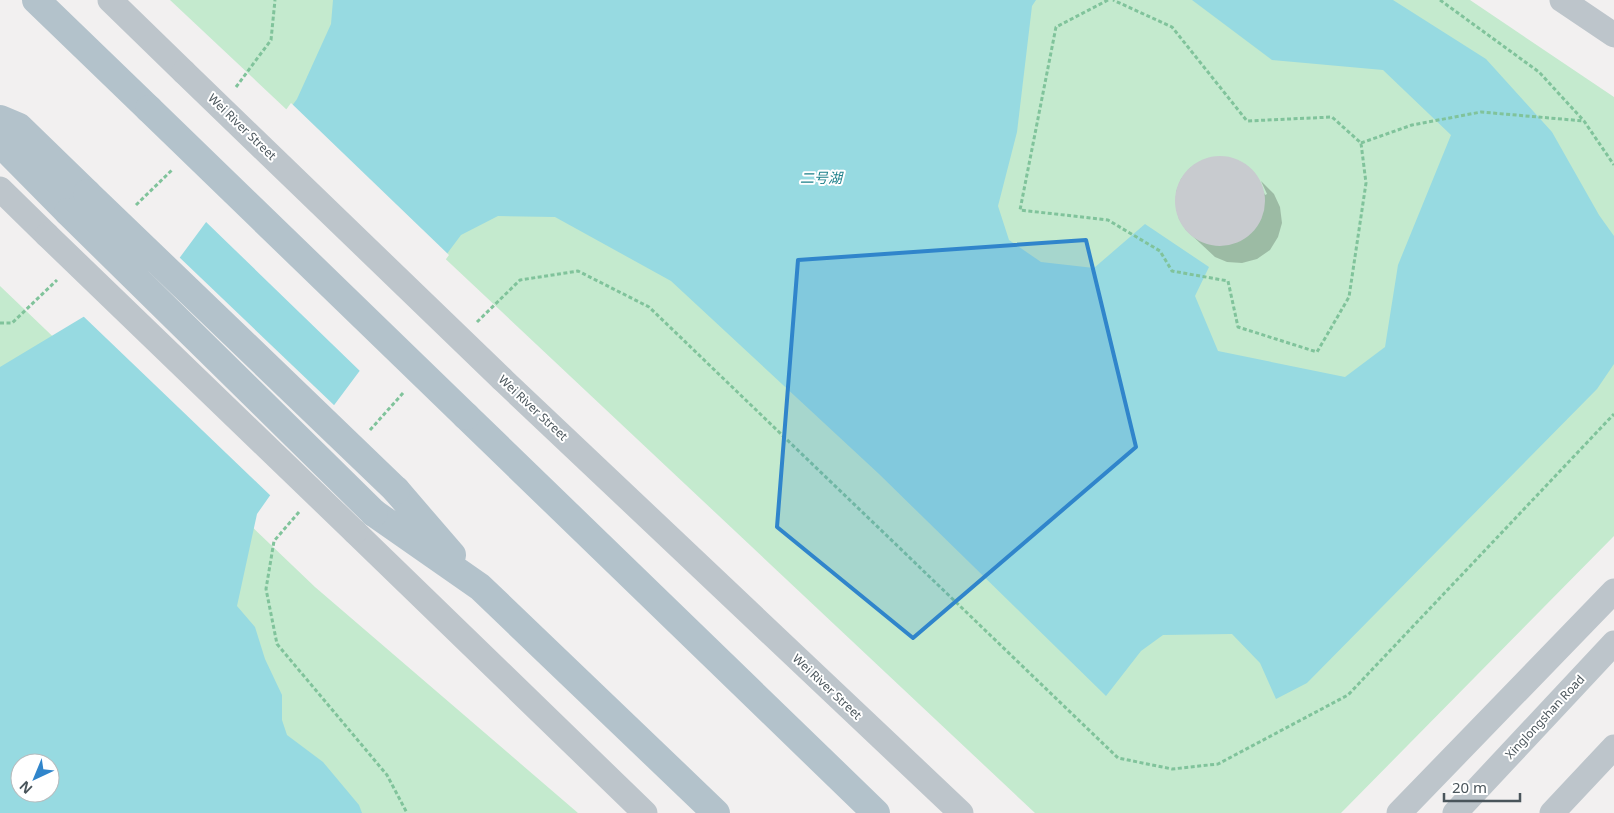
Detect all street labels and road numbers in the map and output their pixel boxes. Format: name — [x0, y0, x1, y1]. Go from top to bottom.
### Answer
street label: Wei River Street — [204, 90, 281, 164]
street label: Wei River Street — [495, 371, 572, 445]
street label: Wei River Street — [789, 650, 866, 724]
street label: Xinglongshan Road — [1501, 671, 1588, 762]

